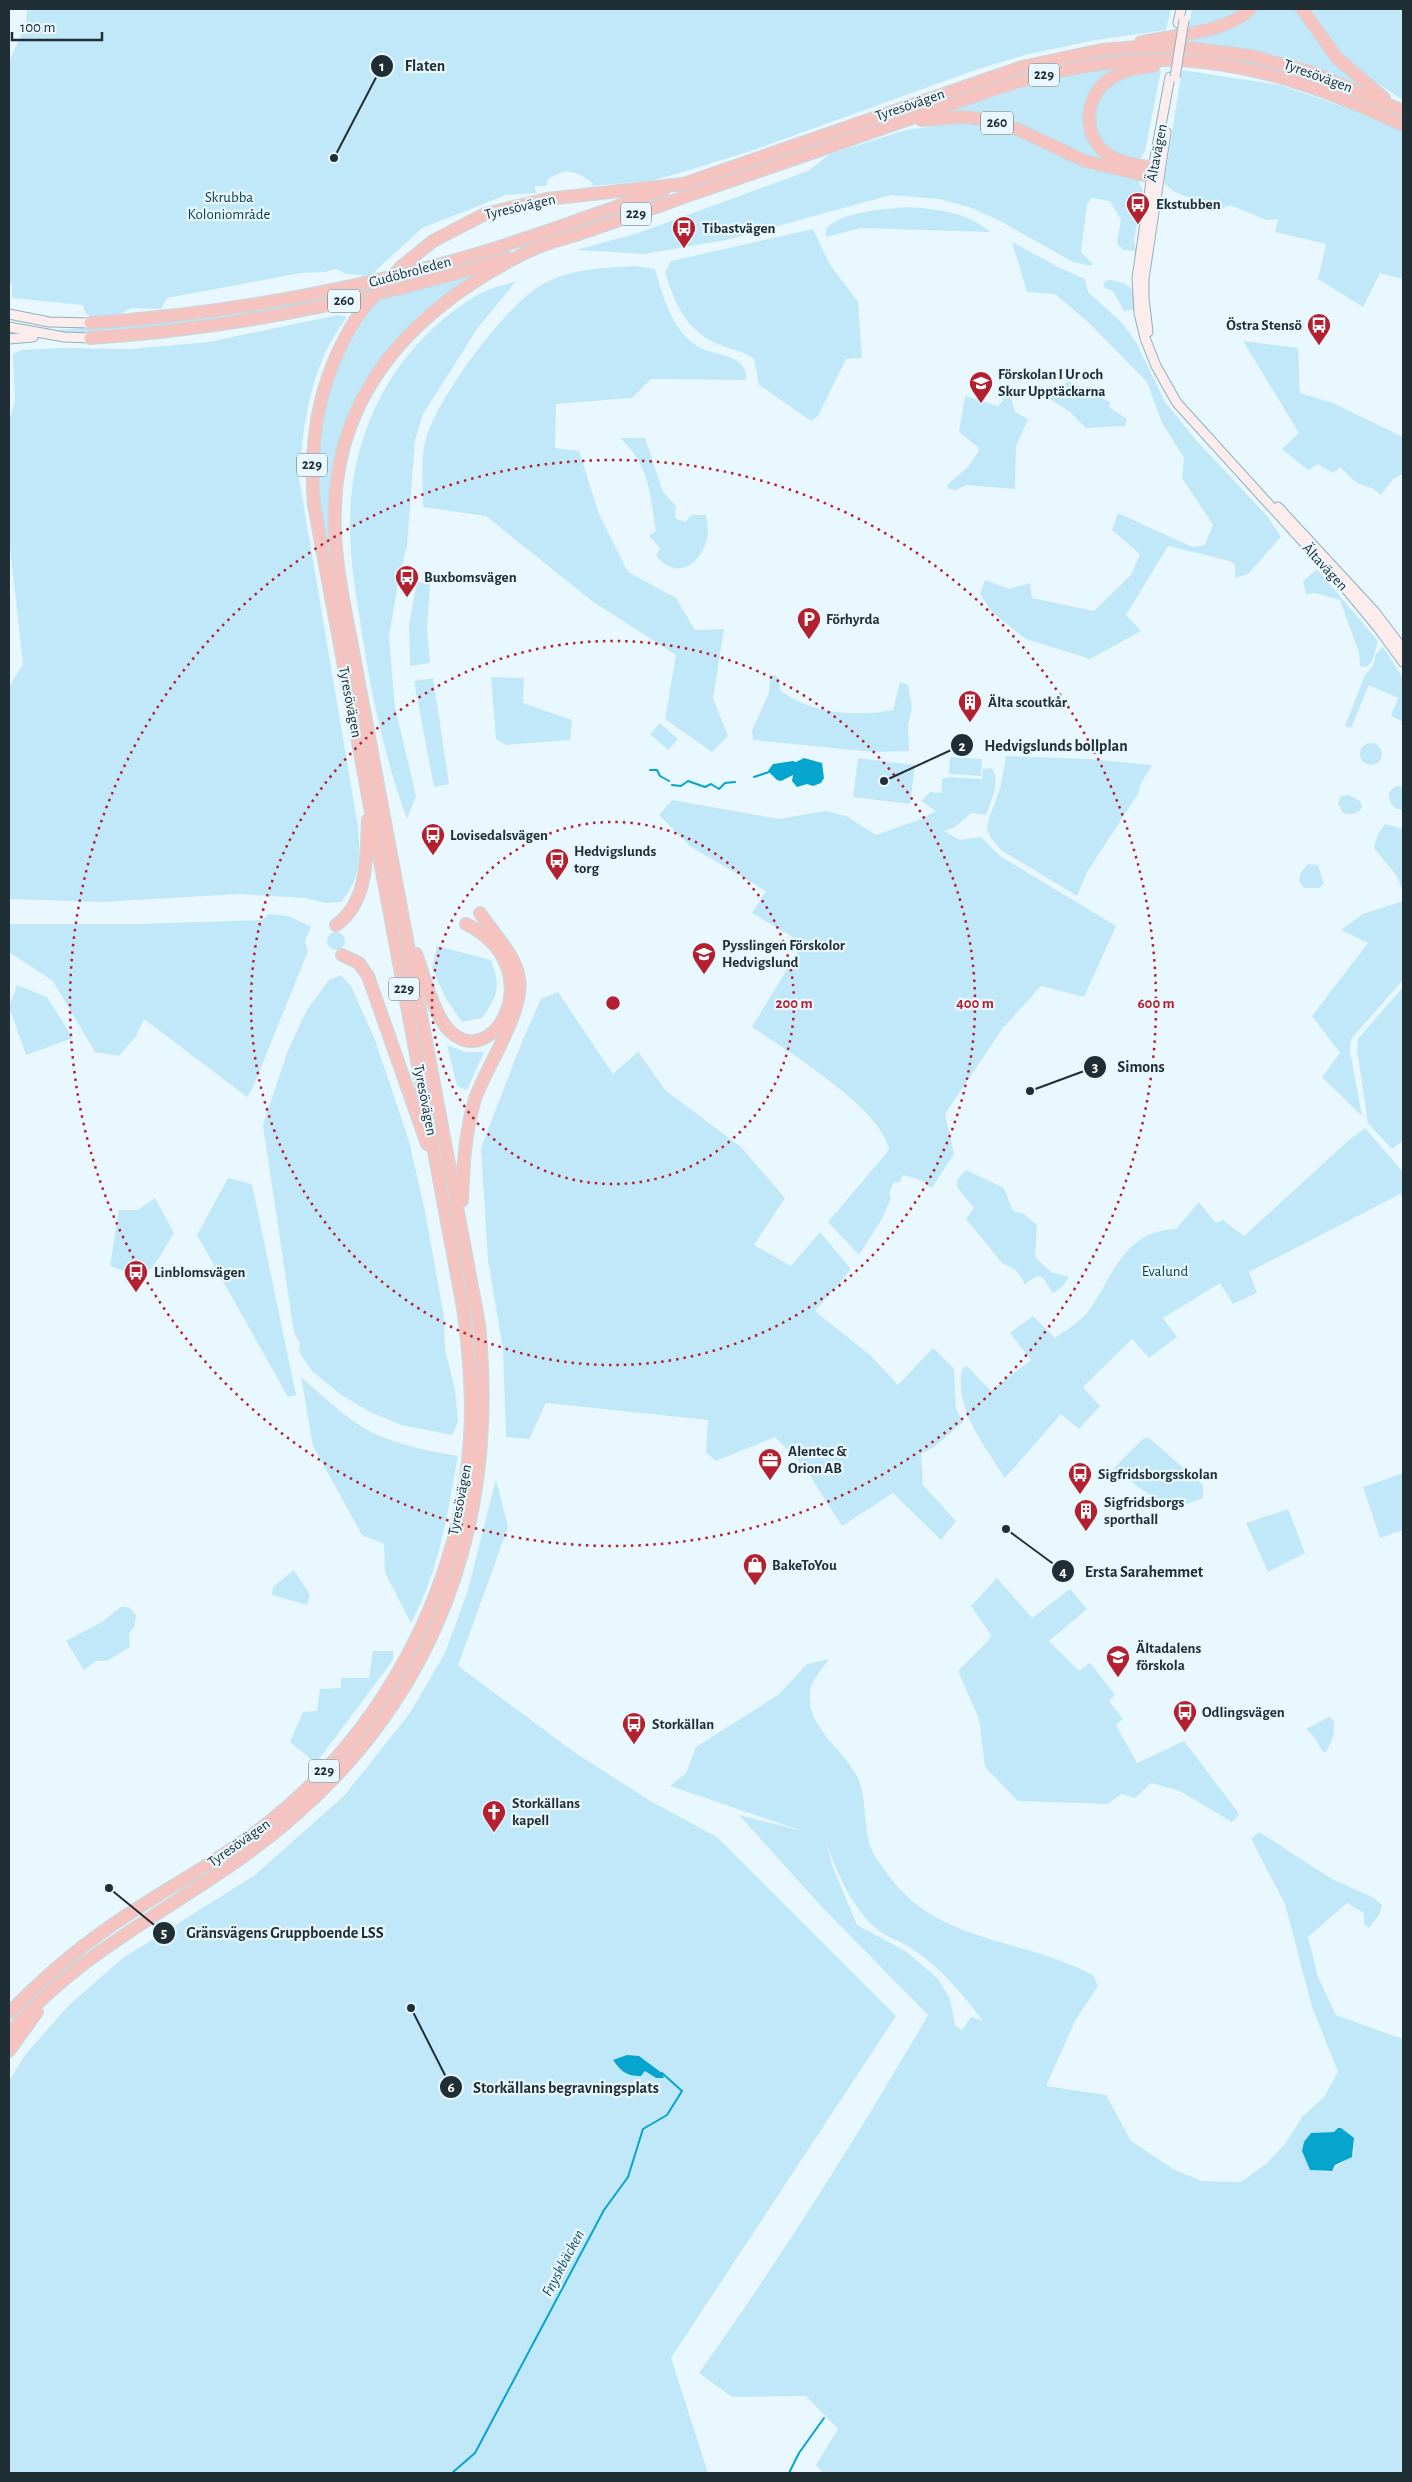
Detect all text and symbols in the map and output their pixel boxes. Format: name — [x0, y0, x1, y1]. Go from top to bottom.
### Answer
scale bar — [12, 10, 102, 42]
text: 100 m — [20, 20, 55, 35]
callout: Flaten — [370, 50, 455, 81]
street label: Tyresövägen — [1282, 57, 1354, 95]
text: Flaten — [405, 58, 445, 74]
text: 1 — [379, 59, 385, 74]
road number: 229 — [1029, 64, 1059, 86]
street label: Tyresövägen — [873, 86, 947, 124]
road number: 260 — [981, 112, 1013, 134]
street label: Ältavägen — [1143, 122, 1170, 183]
park label: Skrubba Koloniområde — [188, 190, 271, 222]
bus stop icon: Ekstubben — [1125, 191, 1151, 225]
street label: Tyresövägen — [483, 192, 557, 222]
place label: Ekstubben — [1156, 197, 1221, 212]
road number: 229 — [621, 202, 651, 225]
bus stop icon: Tibastvägen — [671, 215, 697, 249]
place label: Tibastvägen — [702, 221, 776, 236]
street label: Gudöbroleden — [367, 254, 453, 290]
road number: 260 — [328, 290, 360, 312]
bus stop icon: Östra Stensö — [1306, 312, 1332, 346]
place label: Östra Stensö — [1226, 317, 1302, 333]
place label: Förskolan I Ur och Skur Upptäckarna — [998, 367, 1106, 399]
school or university icon: Förskolan I Ur och Skur Upptäckarna — [968, 370, 994, 404]
road number: 229 — [297, 454, 327, 476]
street label: Ältavägen — [1299, 540, 1351, 594]
bus stop icon: Buxbomsvägen — [394, 564, 420, 598]
place label: Buxbomsvägen — [424, 570, 517, 585]
parking icon: Förhyrda — [796, 606, 822, 640]
place label: Förhyrda — [826, 612, 880, 627]
street label: Tyresövägen — [336, 665, 364, 739]
building icon: Älta scoutkår — [957, 689, 983, 723]
place label: Älta scoutkår — [988, 694, 1068, 710]
callout: Hedvigslunds bollplan — [949, 730, 1137, 761]
text: Hedvigslunds bollplan — [984, 738, 1128, 754]
text: 2 — [958, 739, 966, 754]
bus stop icon: Lovisedalsvägen — [420, 822, 446, 856]
place label: Lovisedalsvägen — [450, 828, 548, 843]
place label: Hedvigslunds torg — [574, 844, 656, 876]
bus stop icon: Hedvigslunds torg — [544, 847, 570, 881]
place label: Pysslingen Förskolor Hedvigslund — [722, 938, 846, 970]
school or university icon: Pysslingen Förskolor Hedvigslund — [691, 941, 717, 975]
road number: 229 — [389, 978, 419, 1001]
centre of rings — [604, 994, 622, 1012]
text: 200 m — [775, 996, 813, 1011]
text: 400 m — [956, 996, 994, 1011]
text: 600 m — [1137, 996, 1175, 1011]
callout: Simons — [1082, 1051, 1175, 1082]
text: Simons — [1117, 1059, 1165, 1075]
text: 3 — [1092, 1060, 1098, 1075]
street label: Tyresövägen — [411, 1063, 439, 1137]
bus stop icon: Linblomsvägen — [123, 1259, 149, 1293]
park label: Evalund — [1142, 1264, 1188, 1279]
place label: Linblomsvägen — [154, 1265, 246, 1280]
place label: Alentec & Orion AB — [788, 1444, 847, 1476]
office icon: Alentec & Orion AB — [757, 1447, 783, 1481]
bus stop icon: Sigfridsborgsskolan — [1067, 1461, 1093, 1495]
street label: Tyresövägen — [446, 1463, 474, 1537]
place label: Sigfridsborgsskolan — [1098, 1467, 1218, 1482]
place label: Sigfridsborgs sporthall — [1104, 1495, 1185, 1527]
building icon: Sigfridsborgs sporthall — [1073, 1498, 1099, 1532]
shop icon: BakeToYou — [742, 1552, 768, 1586]
callout: Ersta Sarahemmet — [1050, 1556, 1214, 1587]
place label: BakeToYou — [772, 1558, 837, 1573]
text: Ersta Sarahemmet — [1085, 1564, 1204, 1580]
text: 4 — [1059, 1565, 1067, 1580]
place label: Ältadalens förskola — [1136, 1640, 1201, 1673]
school or university icon: Ältadalens förskola — [1105, 1644, 1131, 1678]
bus stop icon: Odlingsvägen — [1172, 1699, 1198, 1733]
place label: Odlingsvägen — [1202, 1705, 1285, 1720]
bus stop icon: Storkällan — [621, 1711, 647, 1745]
place label: Storkällan — [652, 1717, 714, 1732]
road number: 229 — [309, 1760, 339, 1782]
place label: Storkällans kapell — [512, 1796, 580, 1828]
church icon: Storkällans kapell — [481, 1799, 507, 1833]
street label: Tyresövägen — [205, 1816, 273, 1870]
callout: Gränsvägens Gruppboende LSS — [151, 1917, 393, 1948]
text: Gränsvägens Gruppboende LSS — [186, 1925, 384, 1941]
text: 5 — [161, 1926, 167, 1941]
callout: Storkällans begravningsplats — [438, 2072, 669, 2103]
text: 6 — [447, 2080, 455, 2095]
text: Storkällans begravningsplats — [473, 2080, 659, 2096]
water label: Fnyskbäcken — [539, 2227, 587, 2299]

